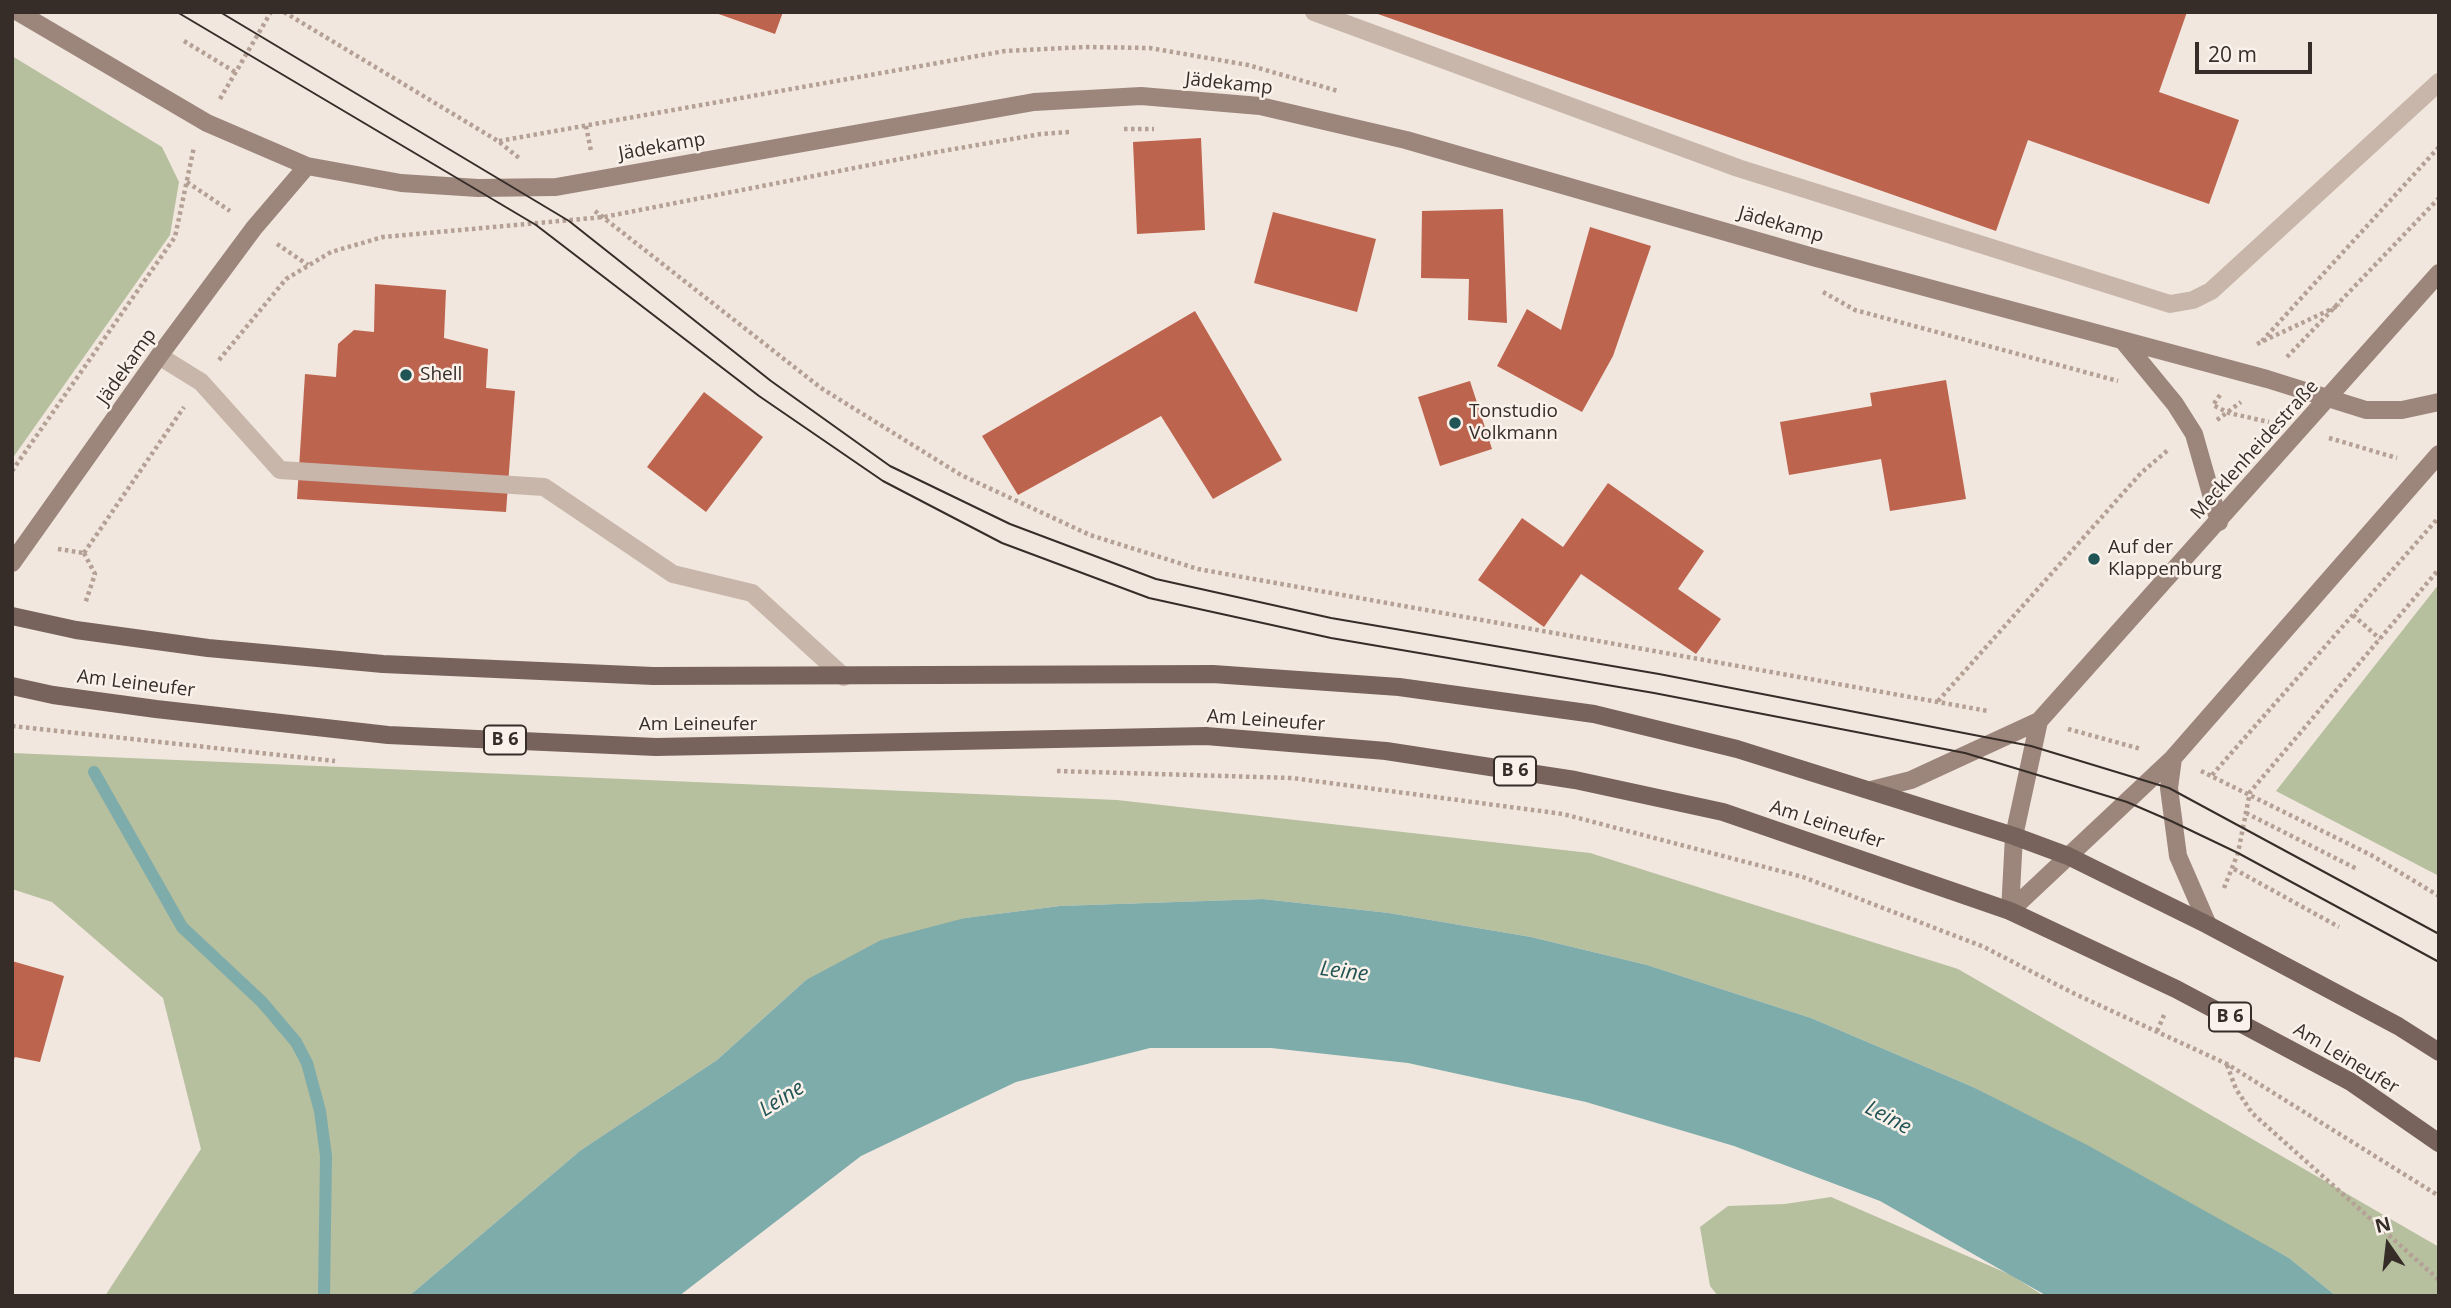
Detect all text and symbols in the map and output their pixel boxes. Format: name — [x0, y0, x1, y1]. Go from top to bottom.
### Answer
scale bar — [2199, 28, 2316, 72]
text: 20 m — [2208, 40, 2257, 68]
street label: Jädekamp — [1184, 68, 1274, 100]
street label: Jädekamp — [617, 128, 707, 166]
street label: Jädekamp — [1736, 202, 1826, 248]
street label: Jädekamp — [93, 325, 161, 409]
place label: Shell — [420, 364, 462, 386]
marker: Shell — [398, 367, 414, 383]
street label: Mecklenheidestraße — [2186, 375, 2324, 525]
place label: Tonstudio Volkmann — [1469, 401, 1558, 445]
marker: Tonstudio Volkmann — [1447, 415, 1463, 431]
place label: Auf der Klappenburg — [2108, 537, 2222, 581]
marker: Auf der Klappenburg — [2086, 551, 2102, 567]
street label: Am Leineufer — [76, 665, 196, 703]
street label: Am Leineufer — [1206, 705, 1326, 737]
street label: Am Leineufer — [639, 714, 757, 736]
road number: B 6 — [484, 726, 526, 754]
road number: B 6 — [1494, 756, 1536, 786]
street label: Am Leineufer — [1767, 796, 1887, 854]
water label: Leine — [1318, 957, 1370, 987]
road number: B 6 — [2209, 1002, 2251, 1032]
street label: Am Leineufer — [2289, 1019, 2403, 1099]
water label: Leine — [755, 1075, 809, 1123]
water label: Leine — [1861, 1096, 1915, 1140]
north arrow — [2353, 1210, 2423, 1280]
text: N — [2372, 1210, 2394, 1239]

